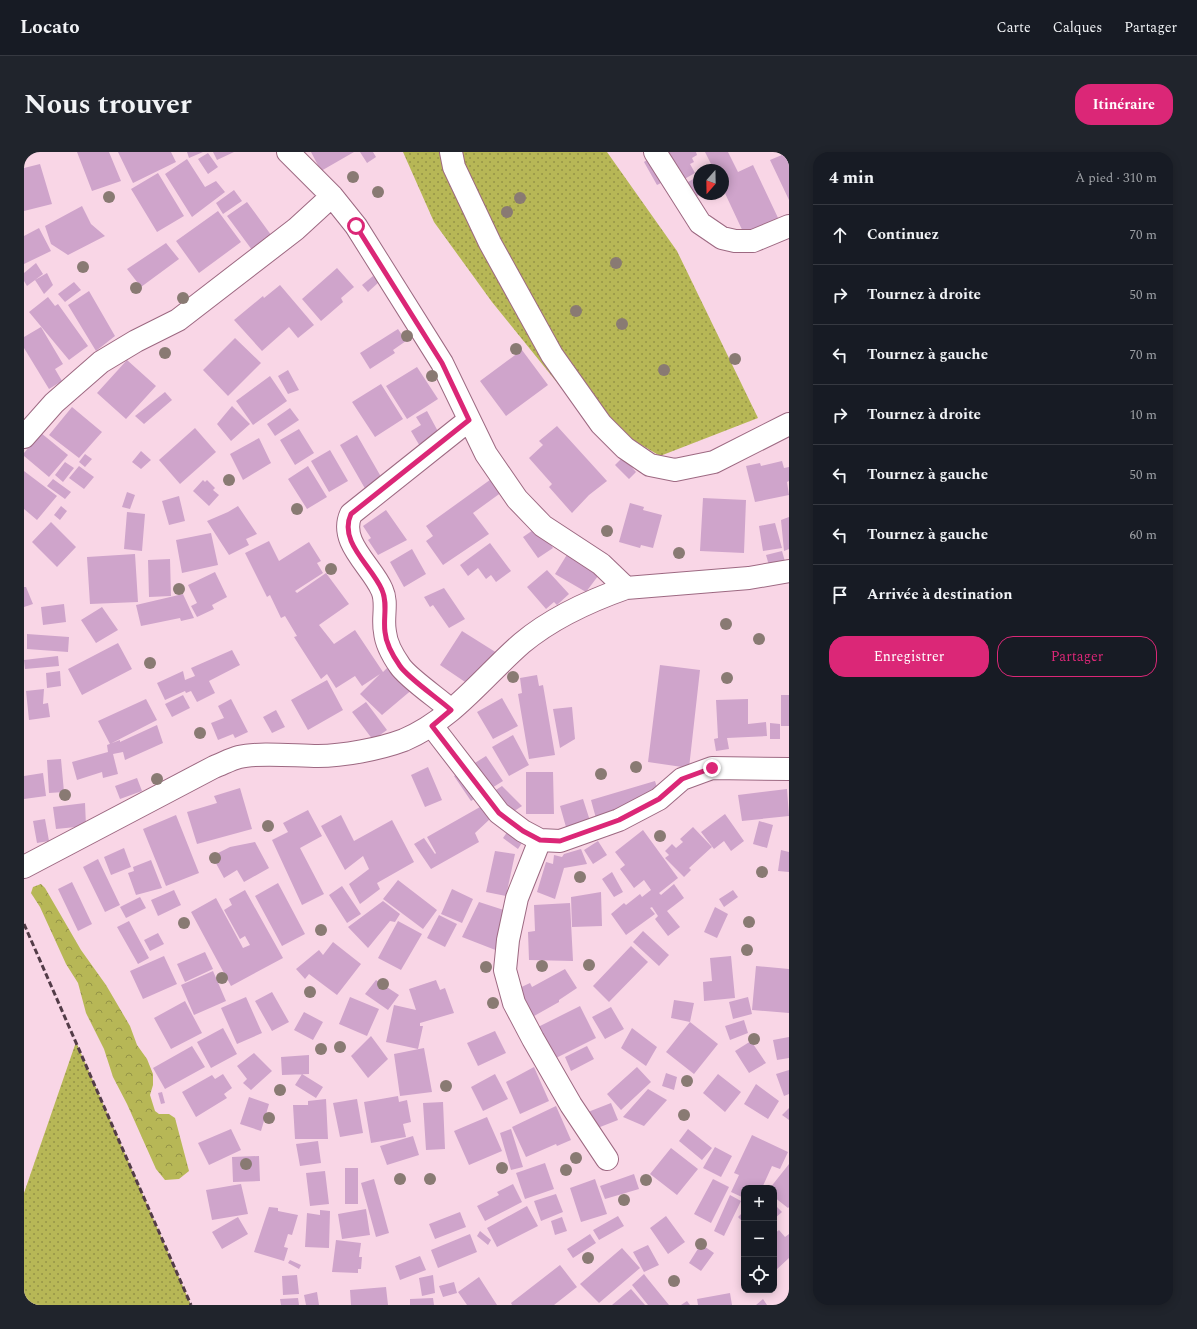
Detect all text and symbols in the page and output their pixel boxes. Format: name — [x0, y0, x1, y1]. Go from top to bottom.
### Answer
text: Locato — [20, 13, 80, 42]
text: Carte — [997, 17, 1031, 38]
text: Calques — [1053, 17, 1102, 38]
text: Partager — [1124, 17, 1177, 38]
text: Nous trouver — [24, 83, 192, 126]
button: Itinéraire — [1075, 84, 1173, 125]
north arrow — [693, 164, 729, 200]
text: 4 min — [829, 165, 874, 191]
text: À pied · 310 m — [1075, 168, 1157, 188]
route start — [347, 217, 365, 235]
text: Continuez — [867, 223, 939, 246]
icon: ahead — [829, 224, 851, 246]
text: 70 m — [1130, 225, 1157, 245]
text: Tournez à droite — [867, 283, 981, 306]
icon: right — [829, 284, 851, 306]
text: 50 m — [1130, 285, 1157, 305]
text: Tournez à gauche — [867, 343, 988, 366]
icon: left — [829, 344, 851, 366]
text: 70 m — [1130, 345, 1157, 365]
text: Tournez à droite — [867, 403, 981, 426]
icon: right — [829, 404, 851, 426]
text: 10 m — [1130, 405, 1157, 425]
text: Tournez à gauche — [867, 463, 988, 486]
icon: left — [829, 464, 851, 486]
text: 50 m — [1130, 465, 1157, 485]
text: Tournez à gauche — [867, 523, 988, 546]
icon: left — [829, 524, 851, 546]
text: 60 m — [1130, 525, 1157, 545]
text: Arrivée à destination — [867, 583, 1013, 606]
icon: arrive — [829, 584, 851, 606]
button: Enregistrer — [829, 636, 989, 677]
button: Partager — [997, 636, 1157, 677]
route end — [703, 759, 721, 777]
map controls — [741, 1185, 777, 1293]
button: + — [741, 1185, 777, 1221]
button: − — [741, 1221, 777, 1257]
button: locate — [741, 1257, 777, 1293]

